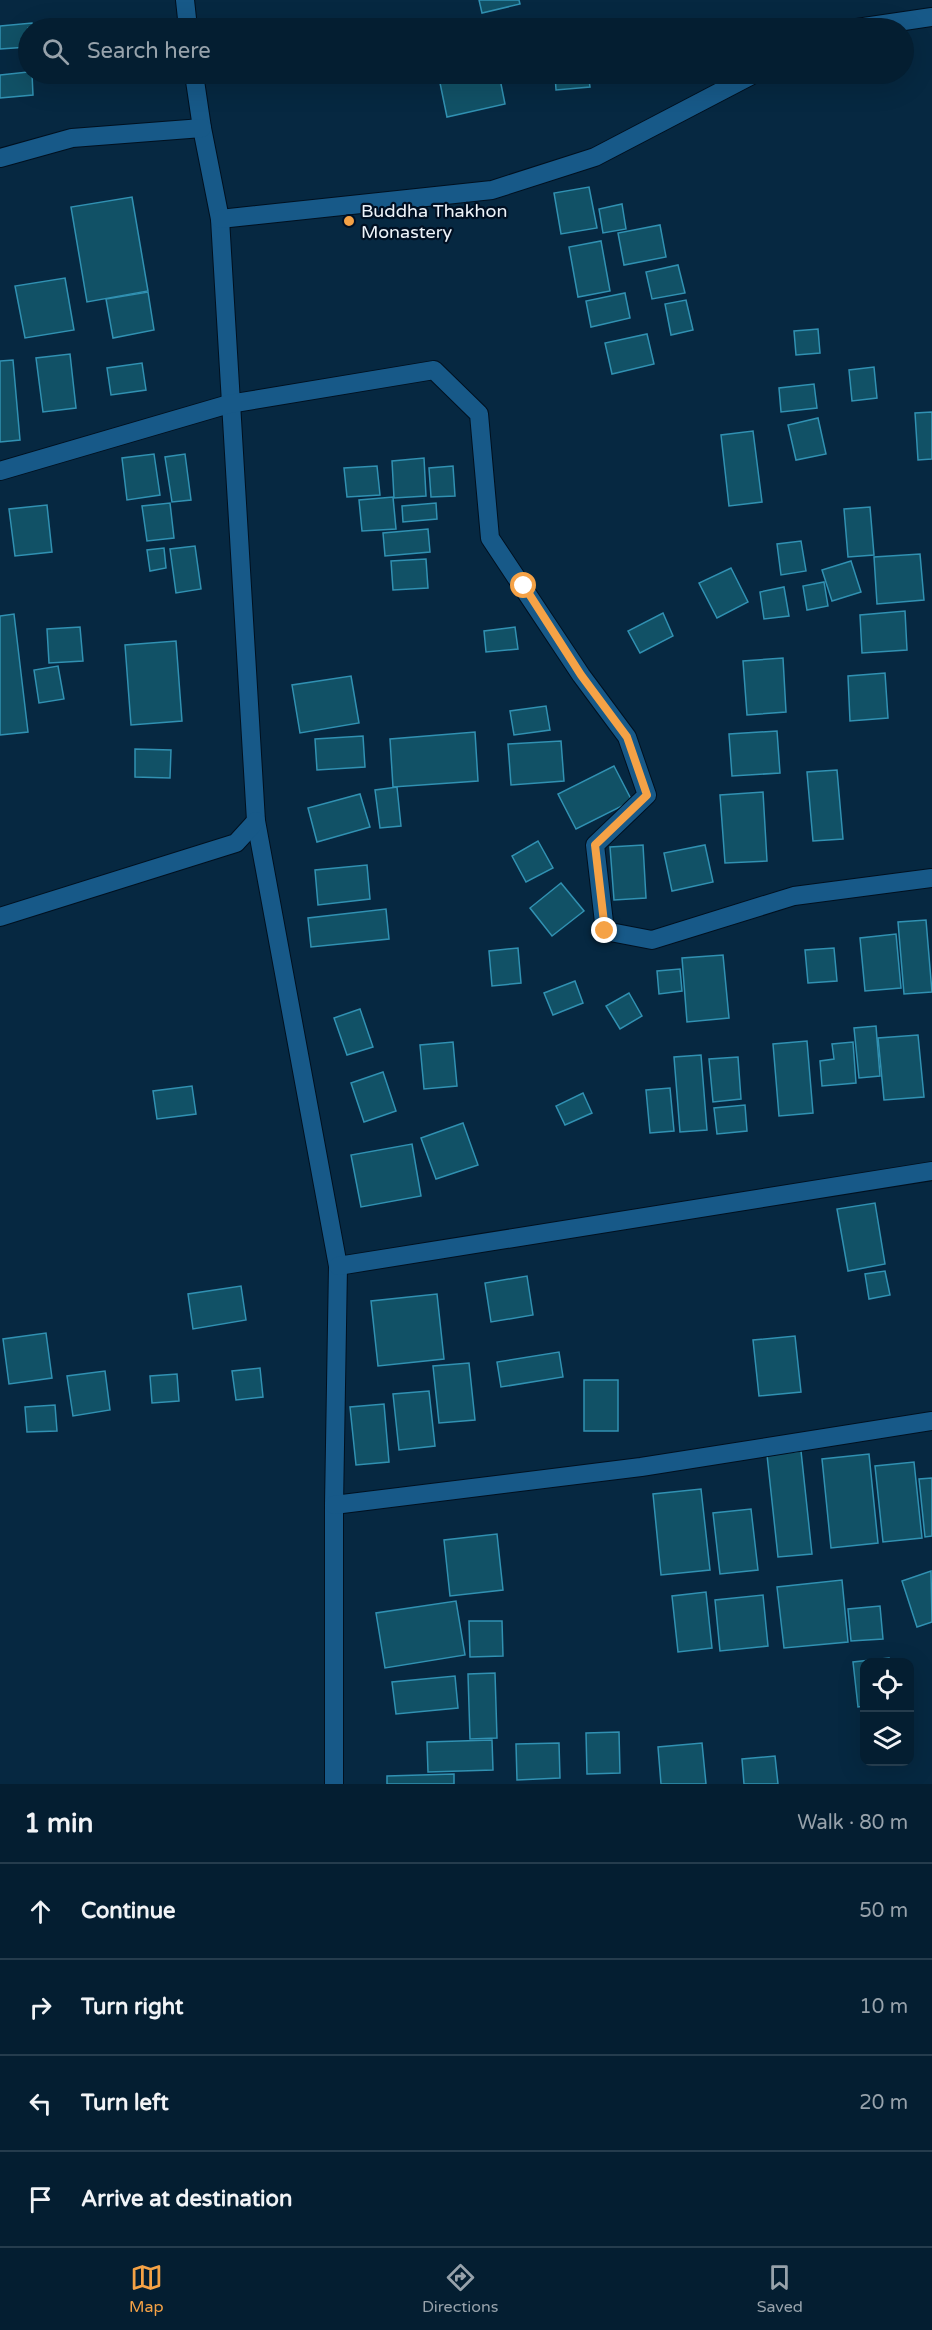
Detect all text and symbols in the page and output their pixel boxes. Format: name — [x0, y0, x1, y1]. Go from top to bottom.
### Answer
search box — [18, 18, 914, 84]
icon: search — [39, 35, 72, 68]
text: Search here — [87, 38, 211, 64]
place label: Buddha Thakhon Monastery — [361, 200, 507, 243]
marker: Buddha Thakhon Monastery — [342, 214, 356, 228]
route start — [510, 572, 536, 598]
route end — [591, 917, 617, 943]
map controls — [860, 1658, 914, 1766]
button: locate — [860, 1658, 914, 1712]
button: layers — [860, 1712, 914, 1766]
text: 1 min — [24, 1808, 93, 1839]
text: Walk · 80 m — [797, 1811, 908, 1835]
icon: ahead — [24, 1895, 57, 1928]
text: Continue — [81, 1898, 176, 1924]
text: 50 m — [859, 1899, 908, 1923]
icon: right — [24, 1991, 57, 2024]
text: Turn right — [81, 1994, 183, 2020]
text: 10 m — [859, 1995, 908, 2019]
icon: left — [24, 2087, 57, 2120]
text: Turn left — [81, 2090, 169, 2116]
text: 20 m — [859, 2091, 908, 2115]
icon: arrive — [24, 2183, 57, 2216]
text: Arrive at destination — [81, 2186, 292, 2212]
tab: Map — [129, 2261, 164, 2317]
tab: Directions — [422, 2261, 498, 2317]
tab: Saved — [757, 2261, 803, 2317]

